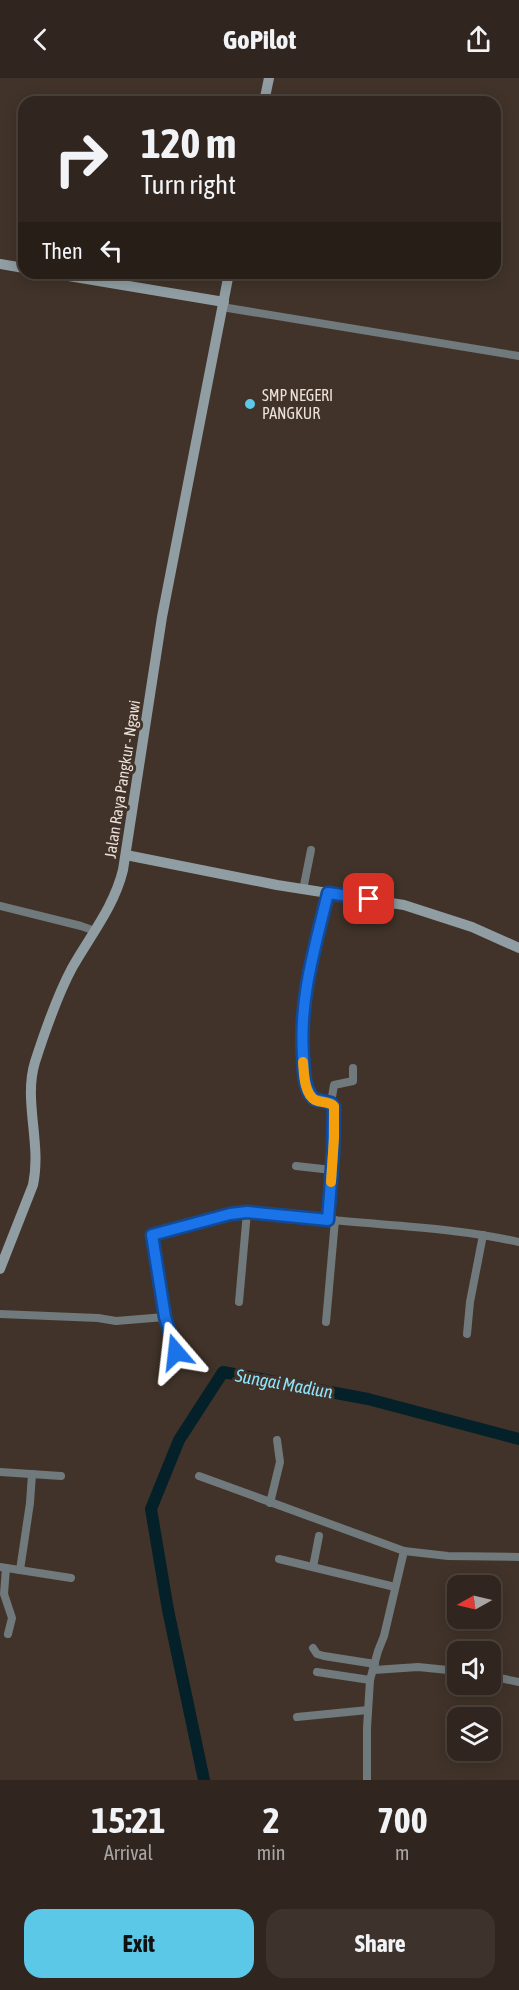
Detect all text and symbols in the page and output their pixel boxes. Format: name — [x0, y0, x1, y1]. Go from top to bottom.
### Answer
icon: back — [24, 23, 57, 56]
icon: share — [462, 23, 495, 56]
text: GoPilot — [223, 24, 296, 55]
text: 120 m — [141, 119, 236, 167]
icon: right — [42, 120, 120, 198]
text: Turn right — [141, 169, 236, 200]
icon: left — [95, 234, 128, 267]
text: Then — [42, 238, 83, 264]
place label: SMP NEGERI PANGKUR — [262, 386, 333, 422]
marker: SMP NEGERI PANGKUR — [243, 397, 257, 411]
street label: Jalan Raya Pangkur - Ngawi — [101, 699, 144, 860]
pin — [343, 873, 394, 924]
icon: arrive — [352, 882, 385, 915]
position arrow — [144, 1320, 208, 1384]
water label: Sungai Madiun — [233, 1364, 335, 1402]
north arrow — [447, 1575, 501, 1629]
map controls — [447, 1575, 501, 1761]
button: sound — [447, 1641, 501, 1695]
button: layers — [447, 1707, 501, 1761]
text: 15:21 — [91, 1799, 165, 1841]
text: 2 — [263, 1799, 280, 1841]
text: 700 — [377, 1799, 428, 1841]
text: Arrival — [104, 1841, 153, 1864]
text: min — [257, 1841, 286, 1864]
text: m — [395, 1841, 409, 1864]
button: Exit — [24, 1909, 254, 1978]
button: Share — [266, 1909, 495, 1978]

